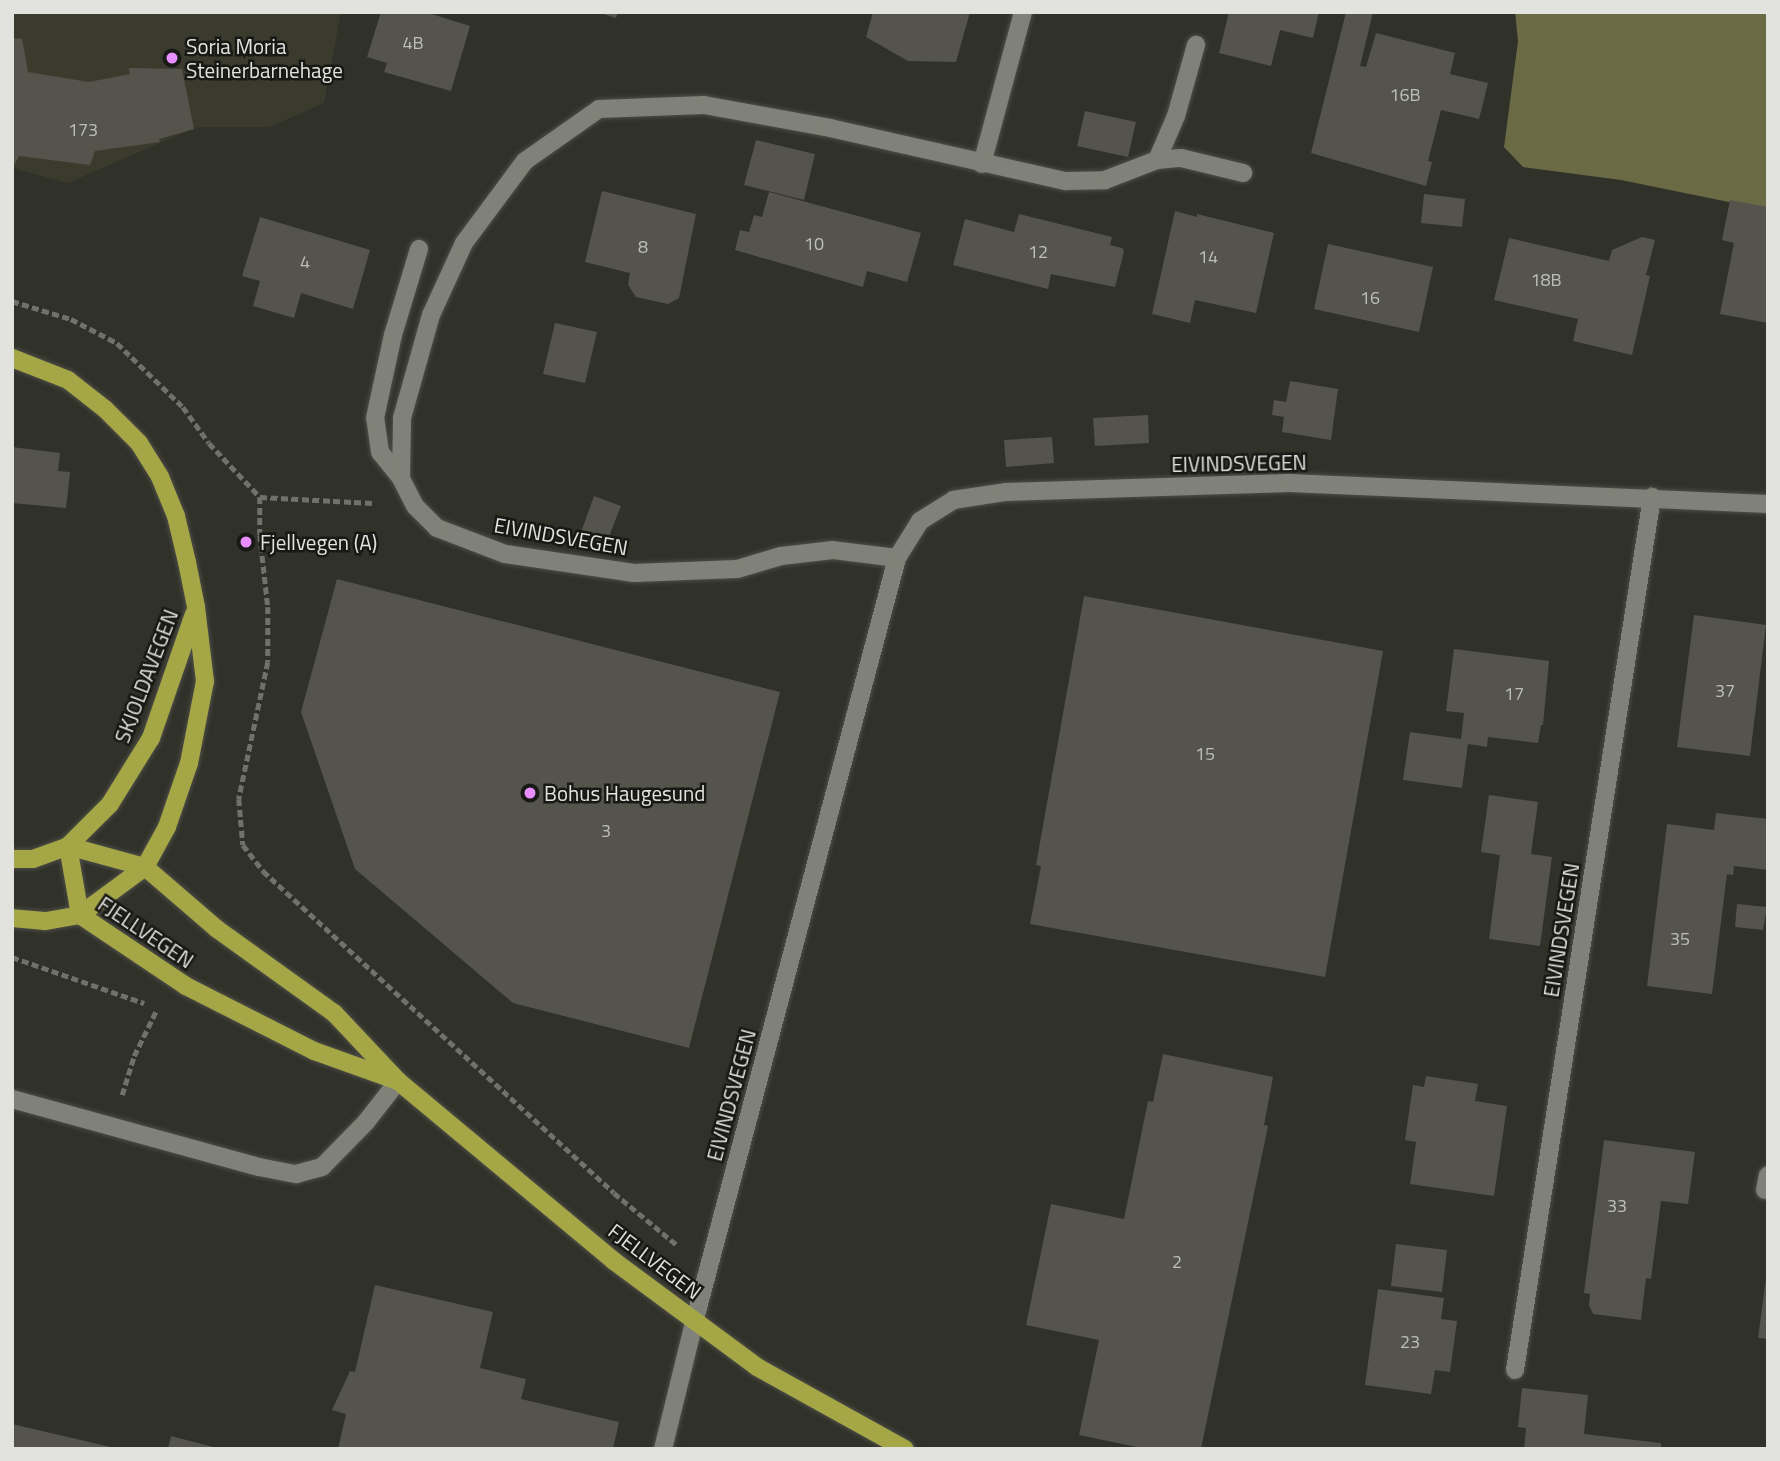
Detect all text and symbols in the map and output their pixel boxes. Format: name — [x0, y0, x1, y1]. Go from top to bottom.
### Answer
house number: 4B — [402, 32, 424, 54]
place label: Soria Moria Steinerbarnehage — [186, 33, 343, 83]
marker: Soria Moria Steinerbarnehage — [164, 50, 180, 66]
house number: 16B — [1389, 84, 1421, 106]
house number: 173 — [68, 119, 98, 141]
house number: 10 — [804, 233, 824, 255]
house number: 8 — [638, 236, 648, 258]
house number: 12 — [1028, 241, 1048, 263]
house number: 14 — [1198, 246, 1218, 268]
house number: 4 — [300, 251, 310, 273]
house number: 18B — [1530, 269, 1562, 291]
house number: 16 — [1360, 287, 1380, 309]
street label: EIVINDSVEGEN — [1171, 449, 1307, 477]
street label: EIVINDSVEGEN — [492, 512, 630, 560]
place label: Fjellvegen (A) — [260, 529, 377, 555]
marker: Fjellvegen (A) — [238, 534, 254, 550]
street label: SKJOLDAVEGEN — [109, 606, 183, 746]
house number: 37 — [1715, 680, 1735, 702]
house number: 17 — [1504, 683, 1524, 705]
house number: 15 — [1195, 743, 1215, 765]
place label: Bohus Haugesund — [544, 780, 705, 806]
marker: Bohus Haugesund — [522, 785, 538, 801]
house number: 3 — [601, 820, 611, 842]
street label: EIVINDSVEGEN — [1538, 861, 1584, 999]
street label: FJELLVEGEN — [94, 891, 198, 973]
house number: 35 — [1670, 928, 1690, 950]
street label: EIVINDSVEGEN — [701, 1026, 761, 1164]
house number: 33 — [1607, 1195, 1627, 1217]
street label: FJELLVEGEN — [604, 1218, 706, 1304]
house number: 2 — [1172, 1251, 1182, 1273]
house number: 23 — [1400, 1331, 1420, 1353]

